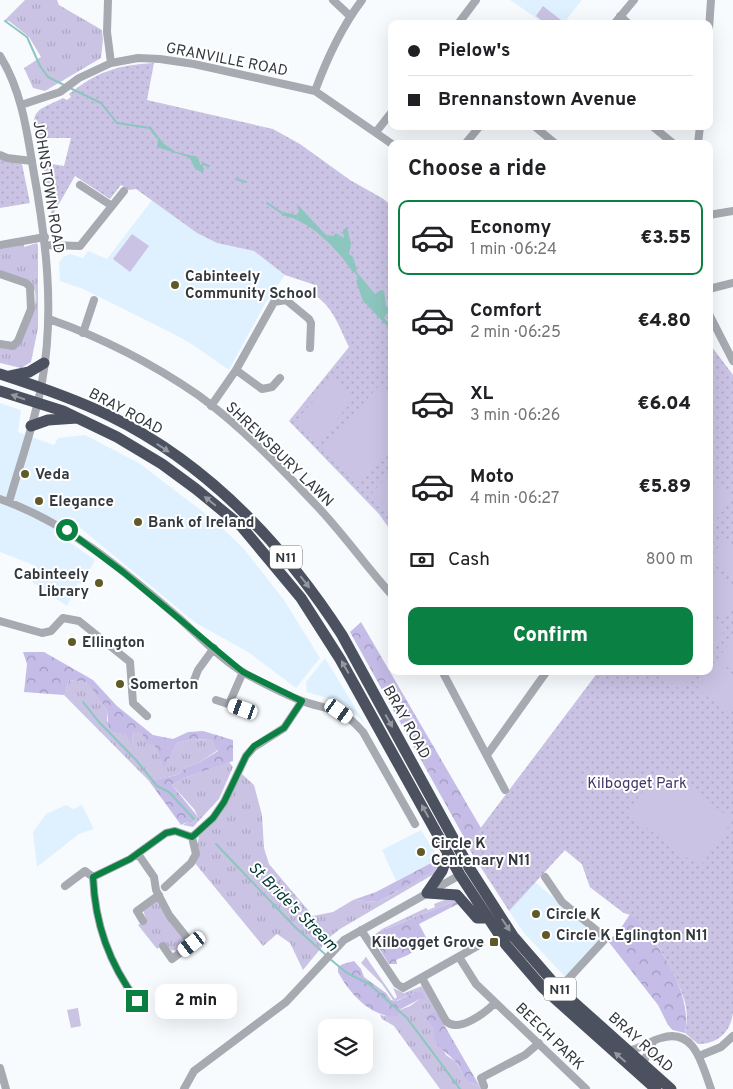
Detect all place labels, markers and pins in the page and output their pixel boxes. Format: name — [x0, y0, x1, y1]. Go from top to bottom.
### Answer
place label: Cabinteely Community School — [185, 268, 317, 304]
marker: Cabinteely Community School — [169, 279, 181, 291]
place label: Veda — [35, 466, 70, 485]
marker: Veda — [19, 468, 31, 480]
place label: Elegance — [49, 493, 114, 512]
marker: Elegance — [33, 495, 45, 507]
place label: Bank of Ireland — [148, 514, 255, 533]
marker: Bank of Ireland — [132, 516, 144, 528]
place label: Cabinteely Library — [14, 566, 89, 602]
marker: Cabinteely Library — [93, 577, 105, 589]
place label: Ellington — [82, 634, 145, 653]
marker: Ellington — [66, 636, 78, 648]
place label: Somerton — [130, 676, 198, 695]
marker: Somerton — [114, 678, 126, 690]
place label: Circle K Centenary N11 — [431, 835, 531, 871]
marker: Circle K Centenary N11 — [415, 846, 427, 858]
place label: Circle K — [546, 906, 601, 925]
marker: Circle K — [530, 908, 542, 920]
place label: Circle K Eglington N11 — [556, 927, 708, 946]
marker: Circle K Eglington N11 — [540, 929, 552, 941]
place label: Kilbogget Grove — [372, 934, 484, 953]
marker: Kilbogget Grove — [488, 936, 500, 948]

